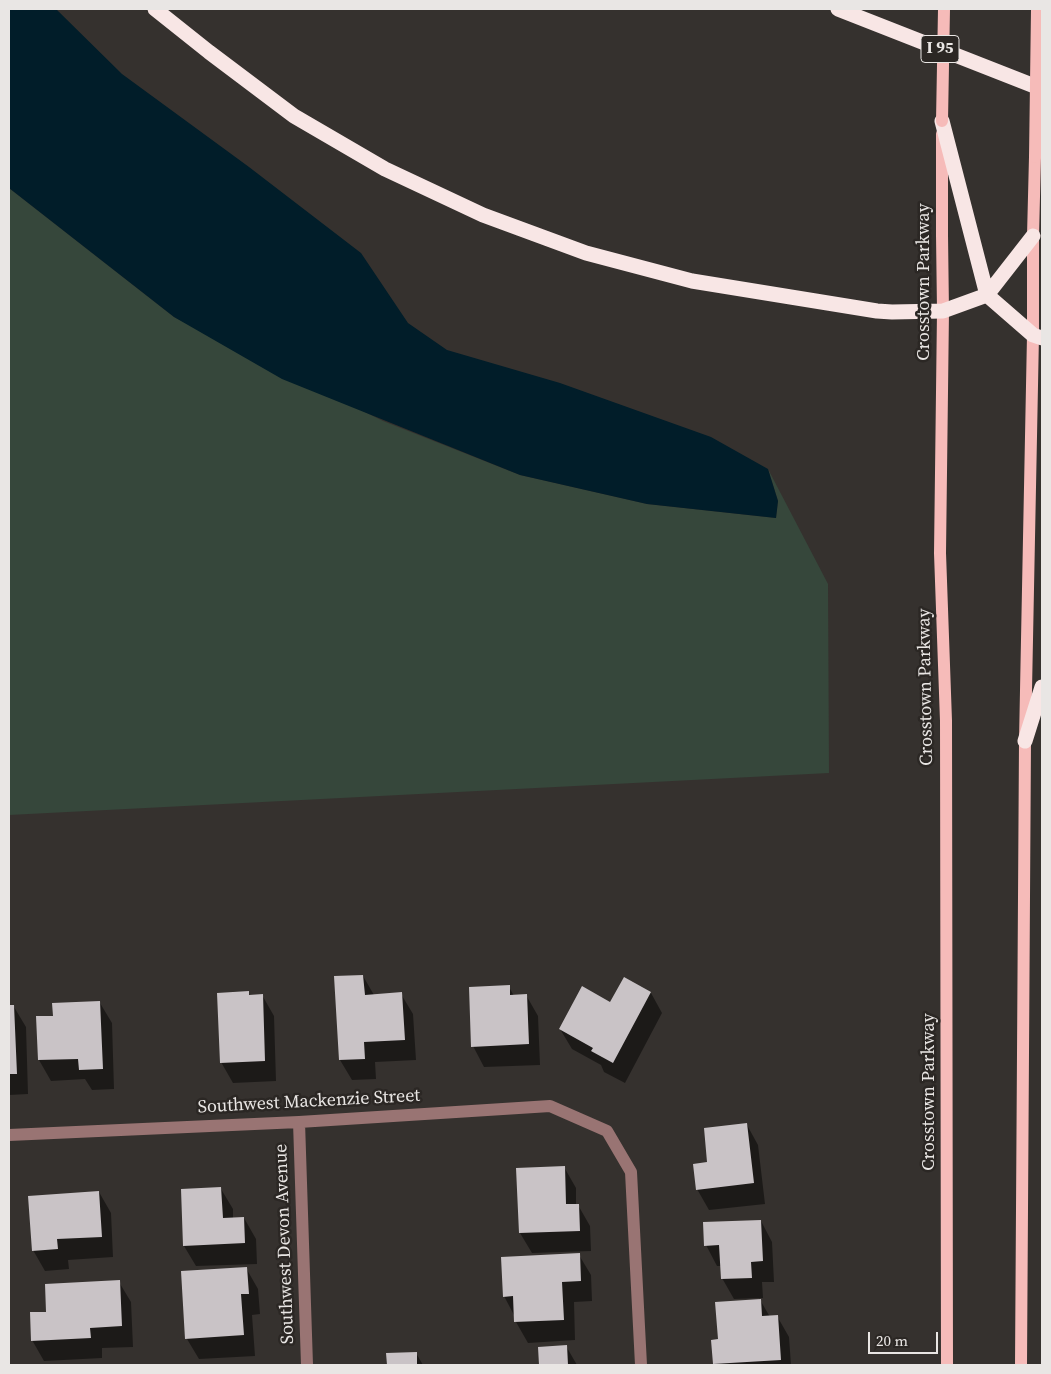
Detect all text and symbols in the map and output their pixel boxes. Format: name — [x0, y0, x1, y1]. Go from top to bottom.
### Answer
road number: I 95 — [921, 36, 959, 62]
street label: Crosstown Parkway — [913, 203, 935, 361]
street label: Crosstown Parkway — [914, 608, 938, 766]
street label: Crosstown Parkway — [918, 1013, 940, 1171]
street label: Southwest Mackenzie Street — [197, 1085, 421, 1119]
street label: Southwest Devon Avenue — [271, 1143, 299, 1345]
scale bar — [871, 1322, 941, 1354]
text: 20 m — [876, 1330, 908, 1351]

